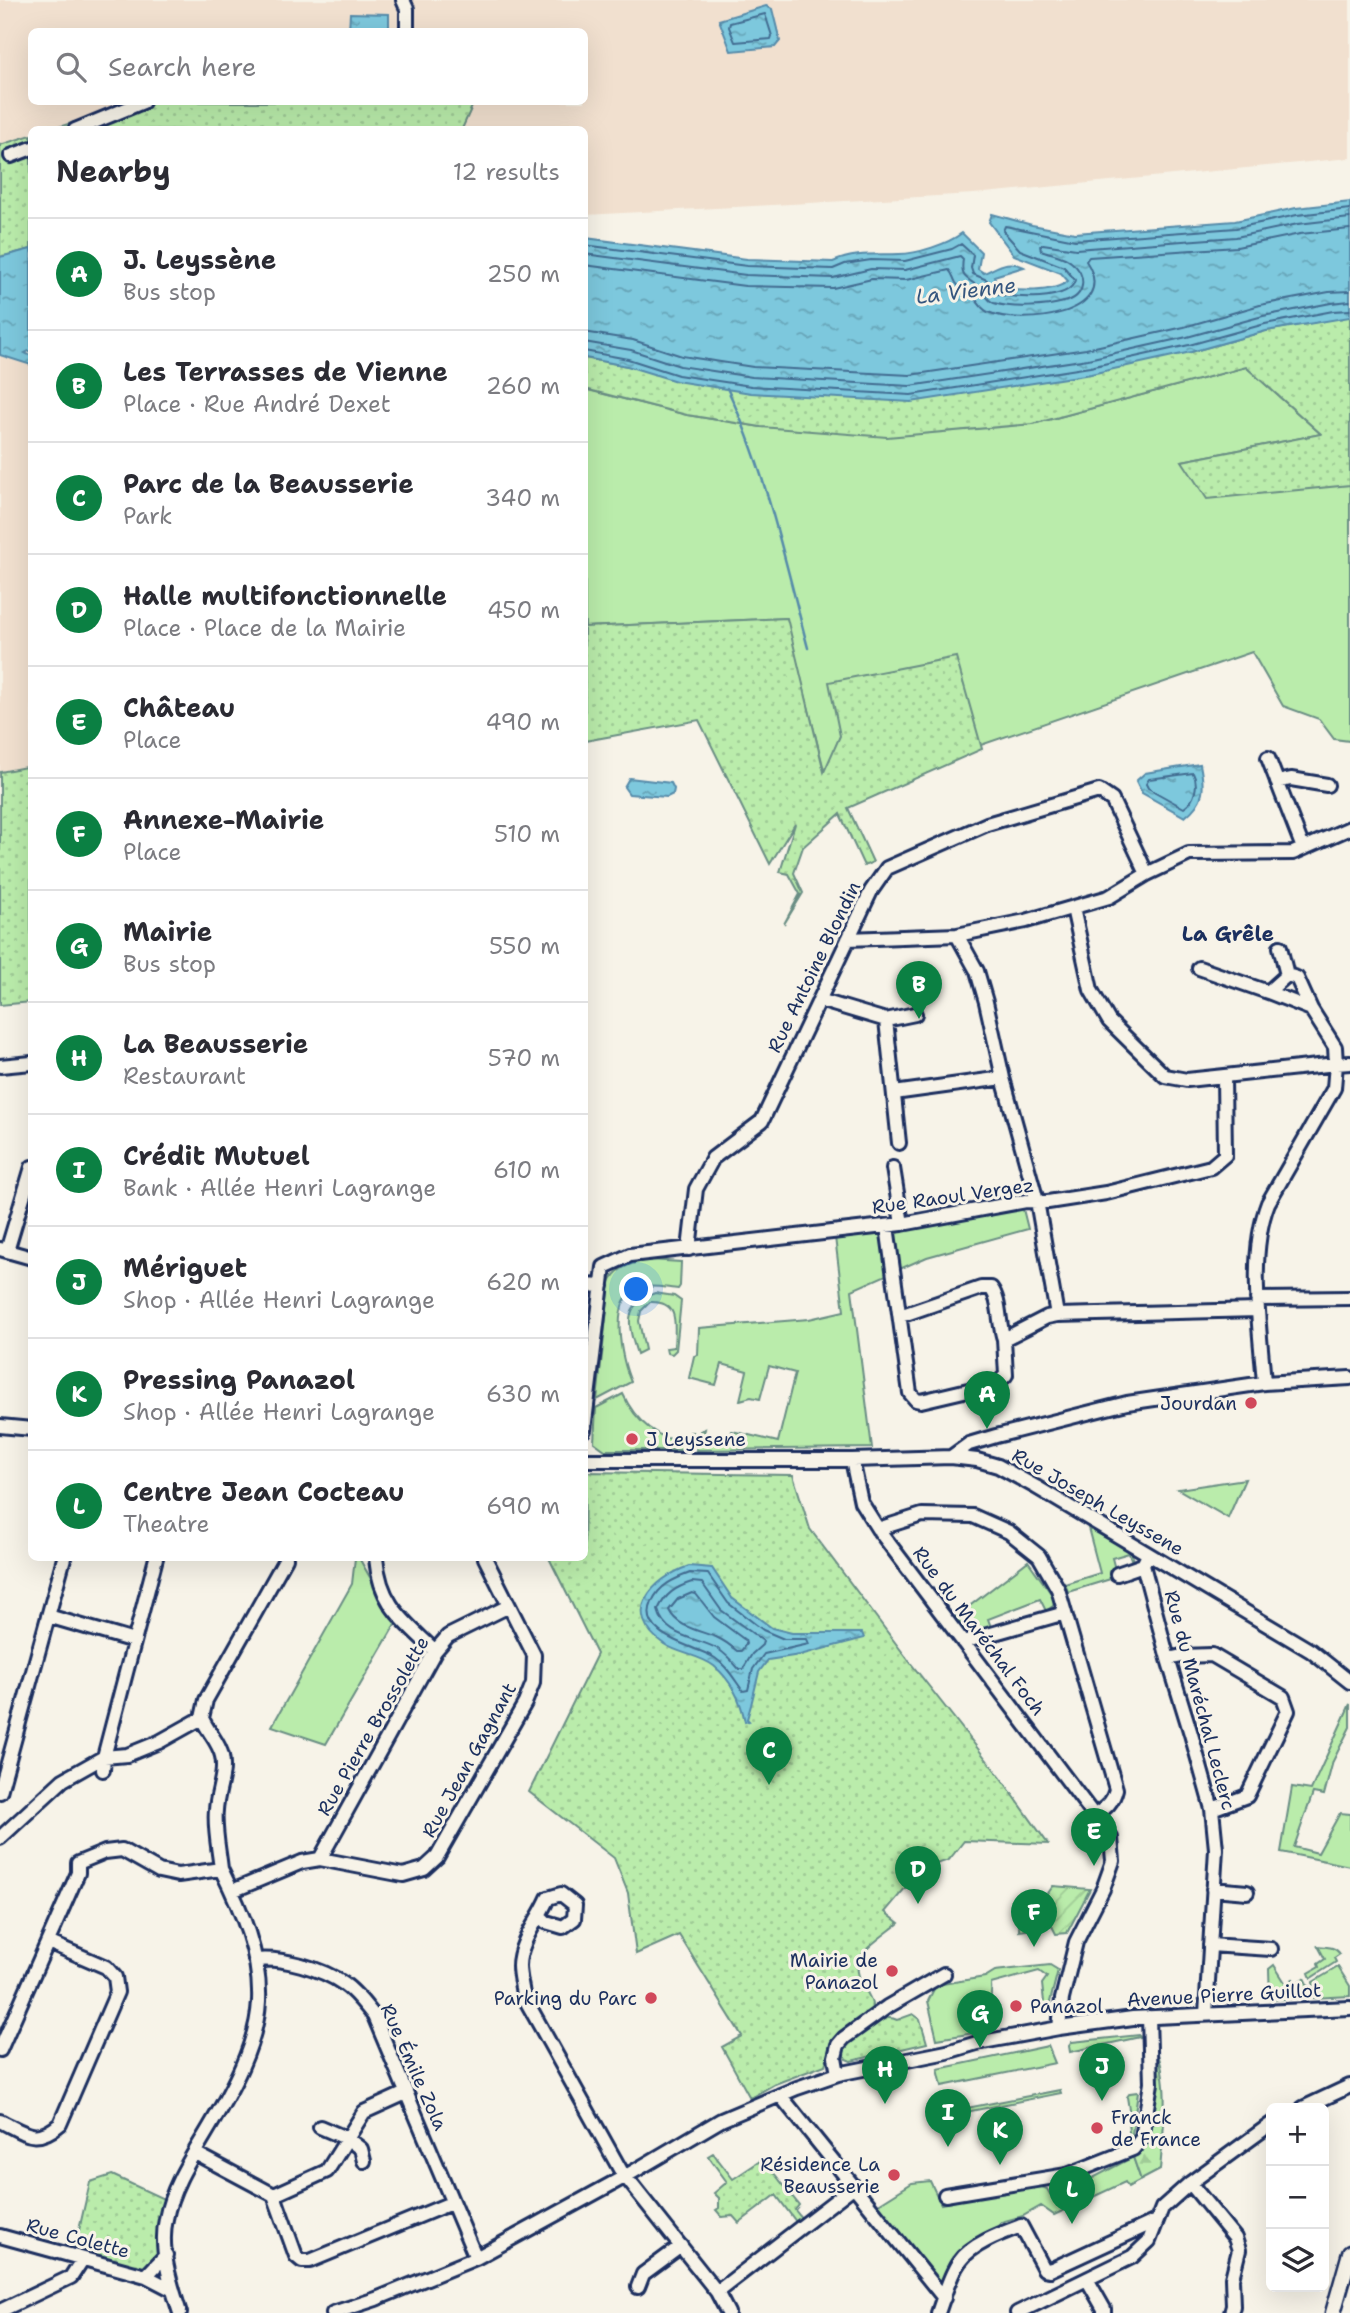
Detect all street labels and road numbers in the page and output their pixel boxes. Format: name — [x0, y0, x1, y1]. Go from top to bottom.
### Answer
street label: Rue Antoine Blondin — [762, 877, 866, 1057]
street label: Rue Raoul Vergez — [870, 1172, 1036, 1220]
street label: Rue Joseph Leyssene — [1008, 1443, 1188, 1561]
street label: Rue du Maréchal Foch — [907, 1541, 1051, 1721]
street label: Rue du Maréchal Leclerc — [1159, 1587, 1241, 1813]
street label: Rue Pierre Brossolette — [311, 1632, 435, 1820]
street label: Rue Jean Gagnant — [416, 1678, 522, 1842]
street label: Avenue Pierre Guillot — [1126, 1977, 1322, 2013]
street label: Rue Émile Zola — [375, 1999, 454, 2134]
street label: Rue Colette — [24, 2212, 132, 2264]

